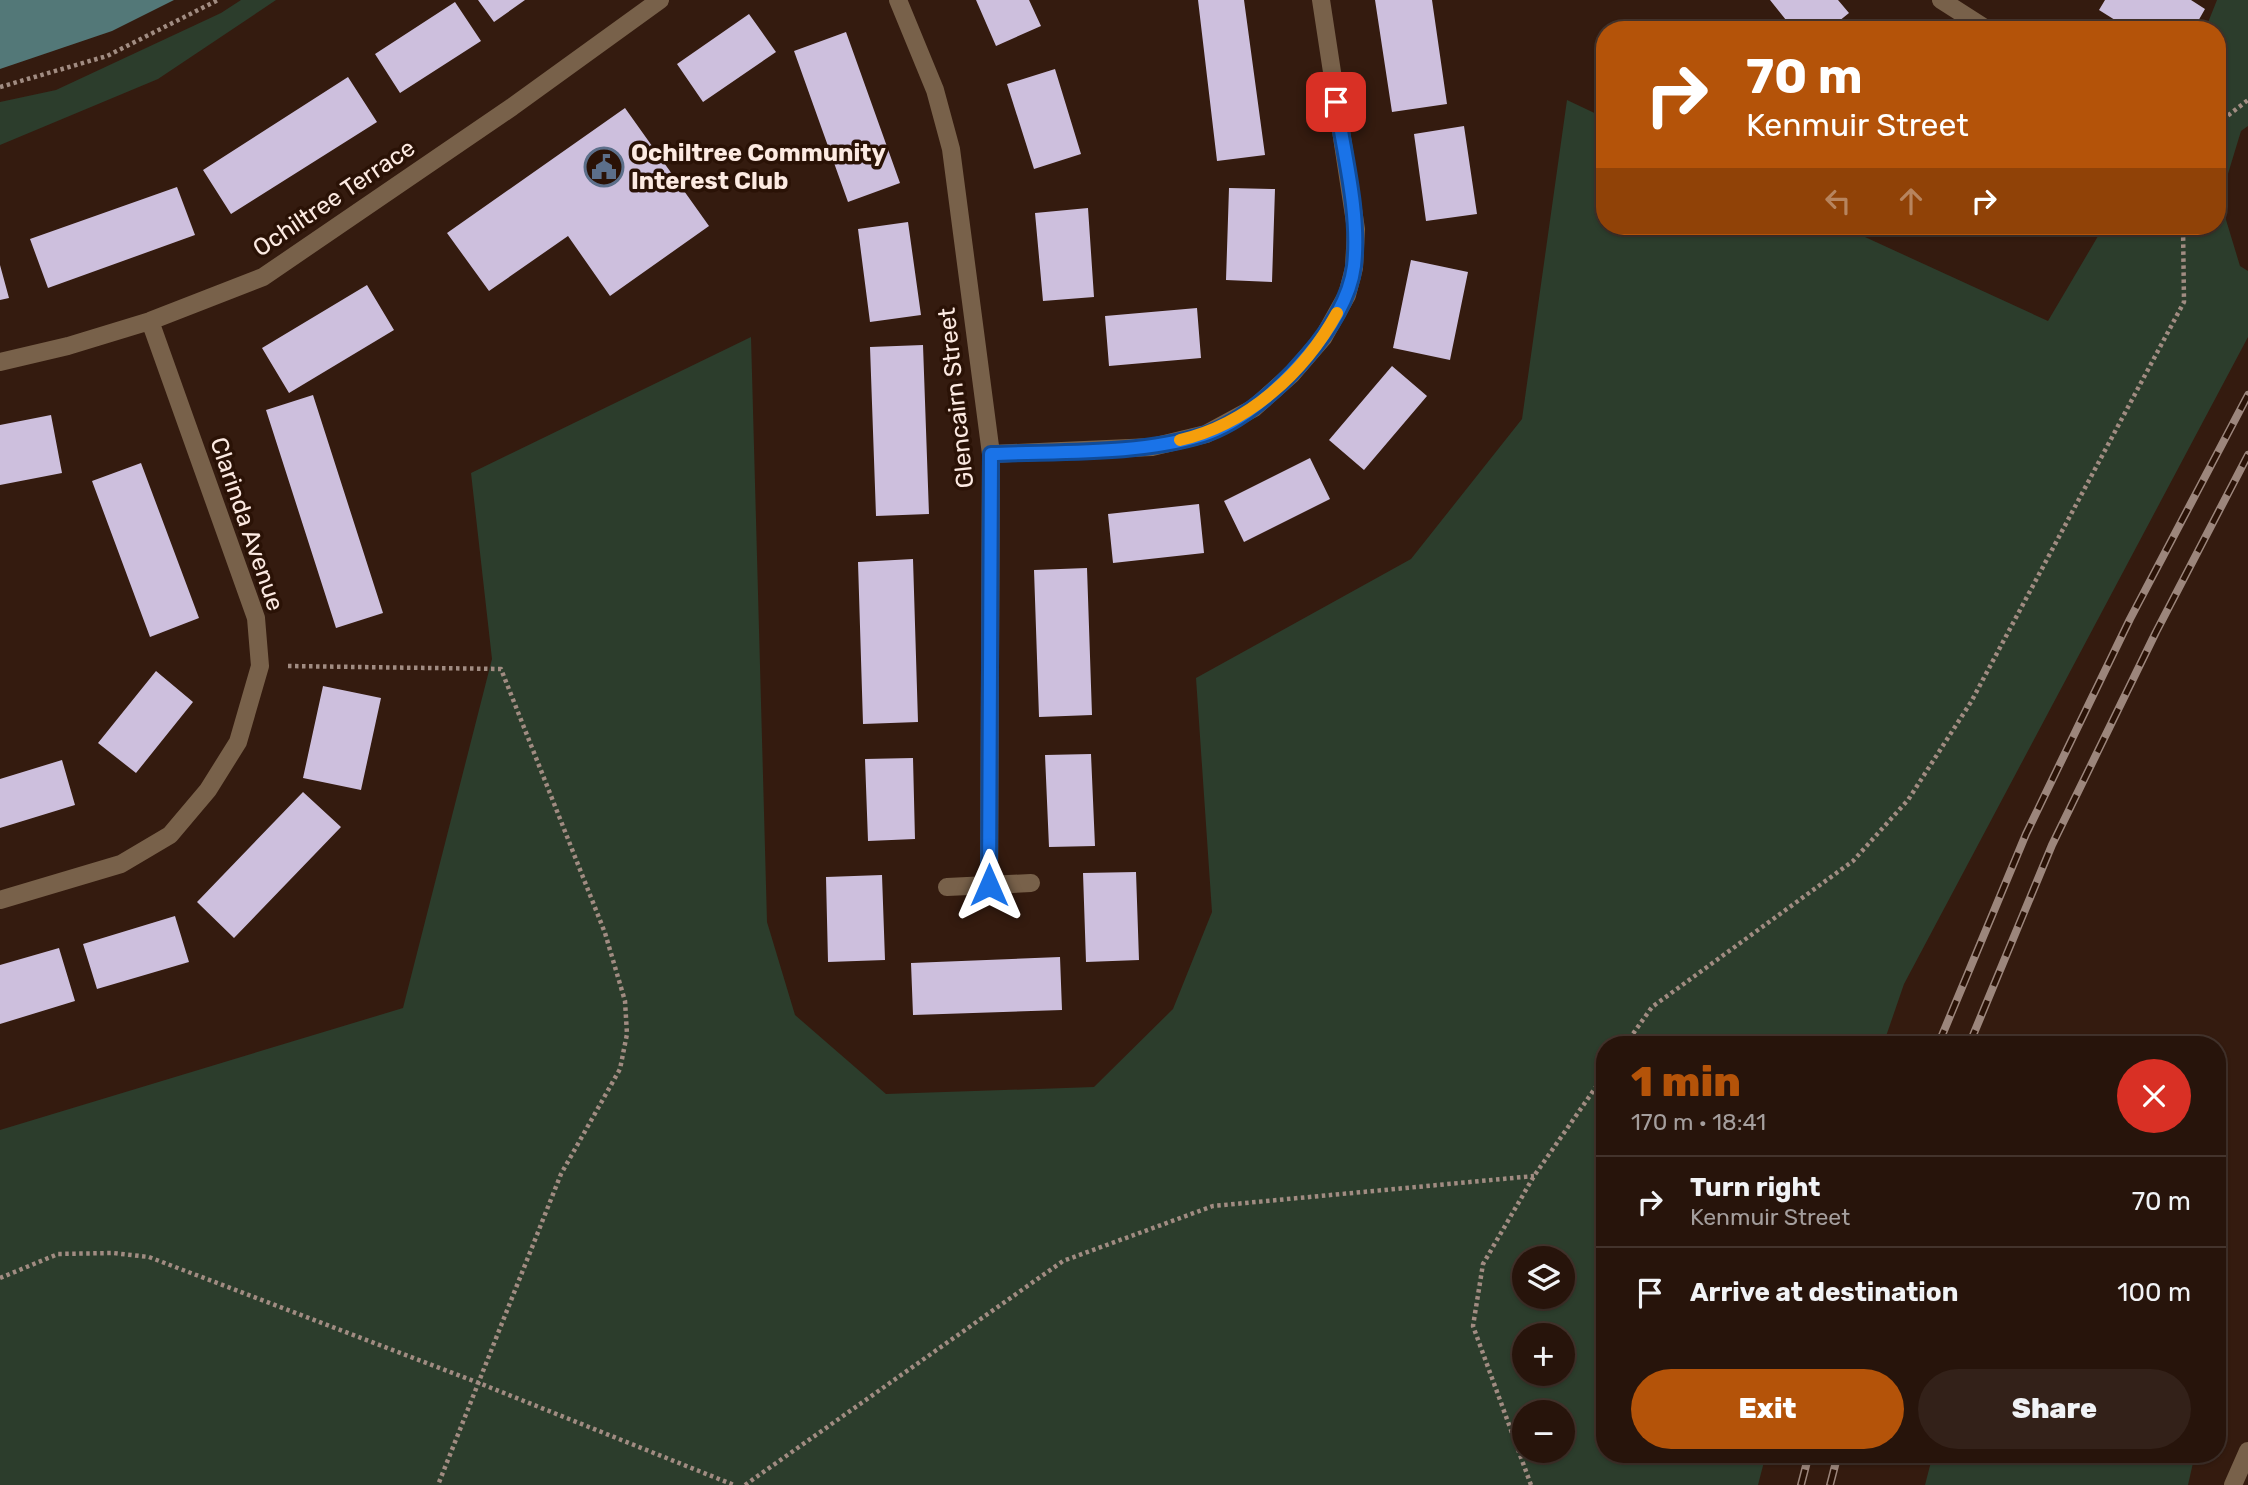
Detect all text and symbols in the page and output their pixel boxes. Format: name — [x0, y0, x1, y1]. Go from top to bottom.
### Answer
text: 70 m — [1746, 47, 1863, 105]
icon: right — [1631, 49, 1722, 140]
pin — [1306, 72, 1366, 132]
icon: arrive — [1317, 83, 1355, 121]
text: Kenmuir Street — [1746, 106, 1969, 144]
street label: Ochiltree Terrace — [248, 133, 420, 263]
place label: Ochiltree Community Interest Club — [631, 139, 886, 195]
public building icon: Ochiltree Community Interest Club — [583, 146, 625, 188]
icon: left — [1819, 182, 1857, 220]
icon: ahead — [1892, 182, 1930, 220]
icon: right — [1965, 182, 2003, 220]
street label: Glencairn Street — [933, 306, 979, 490]
street label: Clarinda Avenue — [204, 434, 290, 614]
position arrow — [952, 848, 1026, 922]
text: 1 min — [1631, 1057, 1741, 1107]
button: close — [2117, 1059, 2191, 1133]
text: 170 m · 18:41 — [1631, 1108, 1766, 1136]
text: Turn right — [1690, 1172, 1820, 1203]
icon: right — [1631, 1183, 1669, 1221]
text: 70 m — [2132, 1186, 2191, 1217]
text: Kenmuir Street — [1690, 1203, 1850, 1231]
map controls — [1512, 1246, 1575, 1463]
button: layers — [1512, 1246, 1575, 1309]
icon: arrive — [1631, 1274, 1669, 1312]
text: Arrive at destination — [1690, 1277, 1958, 1308]
text: 100 m — [2117, 1277, 2191, 1308]
button: + — [1512, 1323, 1575, 1386]
button: Exit — [1631, 1369, 1904, 1449]
button: Share — [1918, 1369, 2191, 1449]
button: − — [1512, 1400, 1575, 1463]

